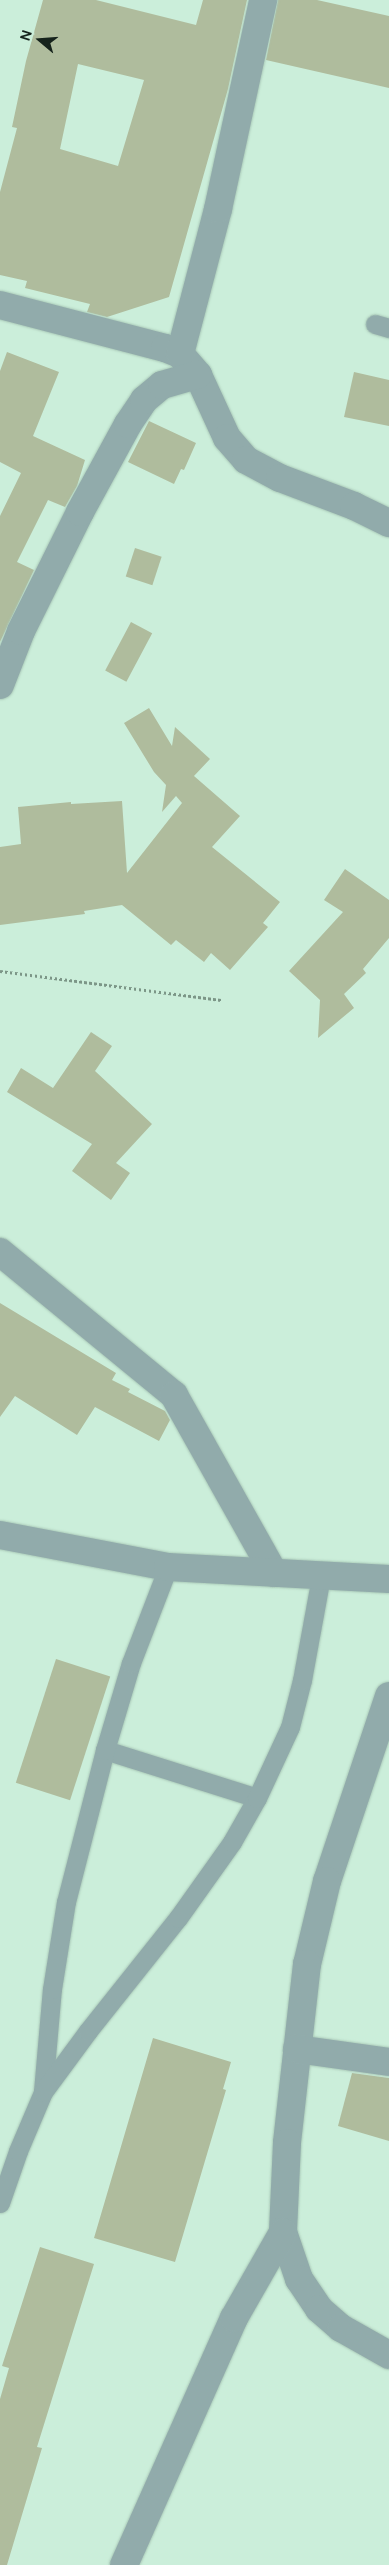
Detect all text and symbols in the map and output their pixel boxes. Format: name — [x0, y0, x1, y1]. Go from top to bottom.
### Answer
north arrow — [15, 15, 65, 65]
text: N — [16, 28, 36, 43]

